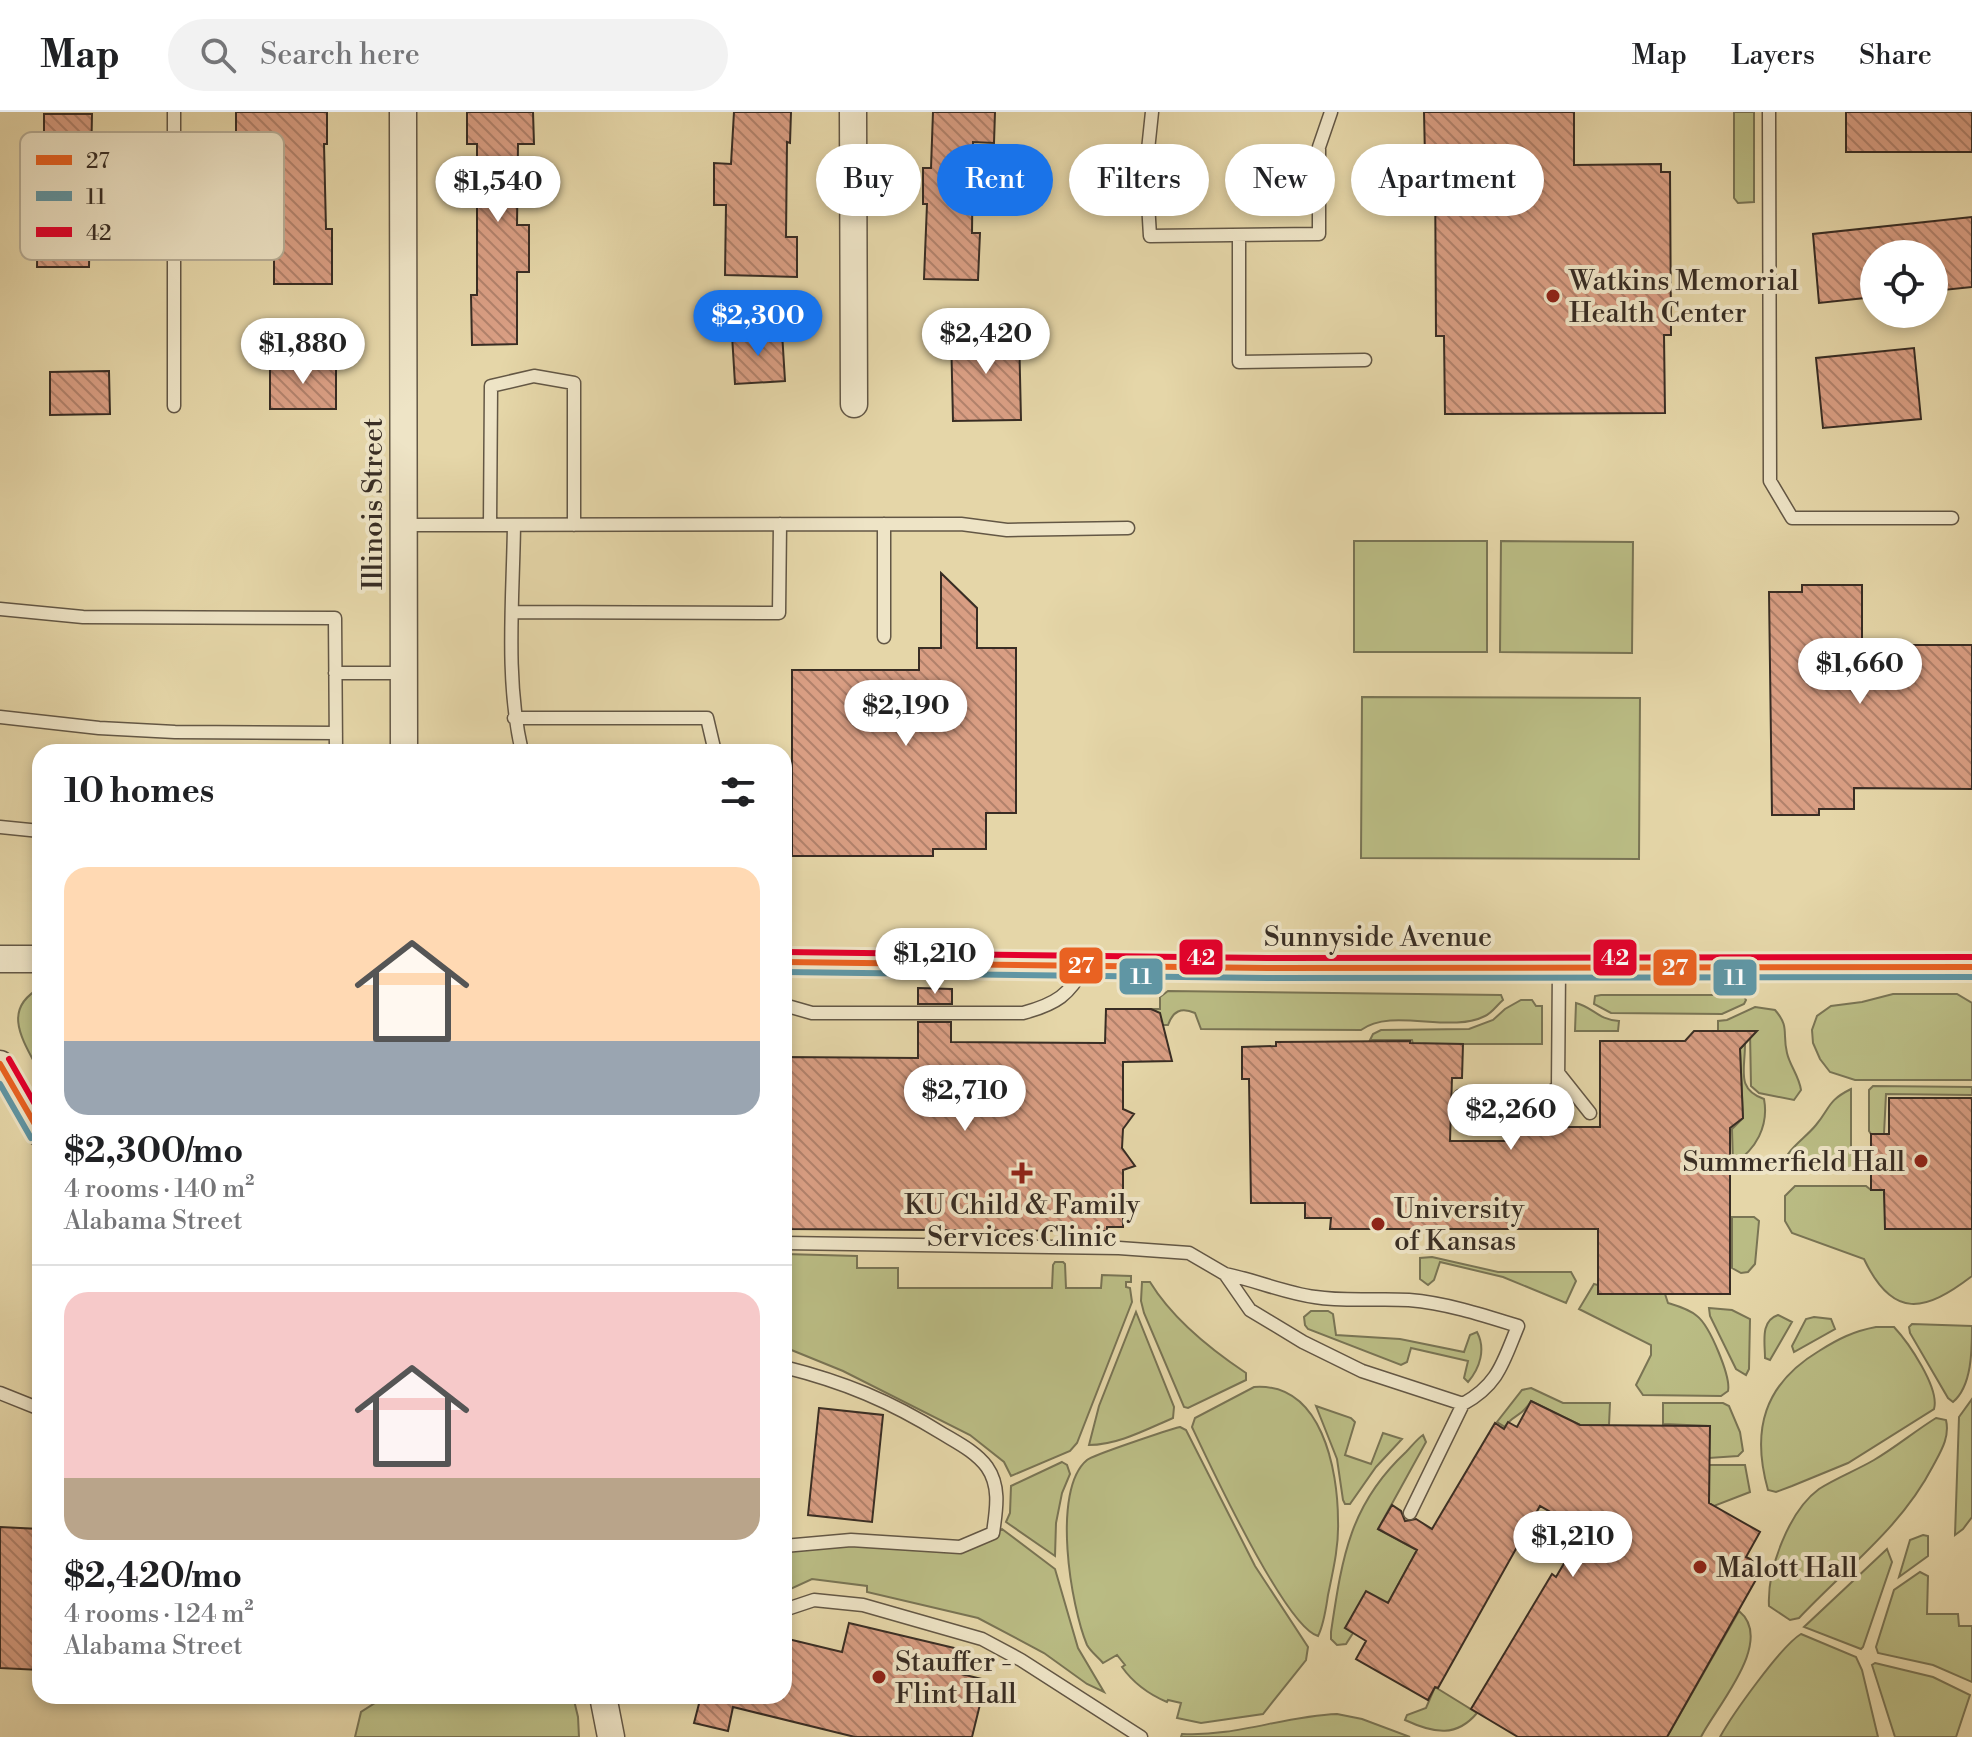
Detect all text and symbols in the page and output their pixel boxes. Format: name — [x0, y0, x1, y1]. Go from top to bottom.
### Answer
search box — [168, 19, 728, 91]
text: Map — [40, 32, 120, 79]
icon: search — [196, 33, 240, 77]
text: Search here — [260, 36, 420, 74]
text: Map — [1632, 38, 1687, 73]
text: Layers — [1731, 38, 1815, 73]
text: Share — [1859, 38, 1932, 73]
legend — [20, 132, 284, 260]
chip: Buy — [816, 144, 921, 216]
chip: Rent — [937, 144, 1053, 216]
chip: Filters — [1069, 144, 1209, 216]
chip: New — [1225, 144, 1335, 216]
chip: Apartment — [1351, 144, 1544, 216]
text: 27 — [86, 148, 110, 175]
pin: $1,540 — [433, 156, 563, 224]
text: $1,540 — [453, 166, 543, 198]
text: 11 — [86, 184, 106, 211]
text: 42 — [86, 220, 112, 247]
map controls — [1860, 240, 1948, 328]
button: locate — [1860, 240, 1948, 328]
place label: Watkins Memorial Health Center — [1568, 264, 1799, 331]
marker: Watkins Memorial Health Center — [1544, 287, 1562, 305]
pin: $2,300 — [693, 290, 823, 358]
text: $2,300 — [711, 300, 805, 332]
pin: $2,420 — [921, 308, 1051, 376]
pin: $1,880 — [238, 318, 368, 386]
text: $2,420 — [940, 318, 1032, 350]
text: $1,880 — [259, 328, 347, 360]
street label: Illinois Street — [356, 418, 391, 590]
pin: $1,660 — [1795, 638, 1925, 706]
text: $1,660 — [1816, 648, 1904, 680]
pin: $2,190 — [841, 680, 971, 748]
text: $2,190 — [862, 690, 950, 722]
icon: filters — [716, 770, 760, 814]
text: 10 homes — [64, 771, 214, 813]
icon: home — [340, 919, 484, 1063]
street label: Sunnyside Avenue — [1264, 920, 1492, 955]
pin: $1,210 — [870, 928, 1000, 996]
text: $1,210 — [893, 938, 977, 970]
line badge: 42 — [1178, 938, 1224, 976]
line badge: 42 — [1592, 938, 1638, 977]
text: 42 — [1187, 945, 1215, 972]
text: 42 — [1601, 945, 1629, 972]
line badge: 27 — [1058, 946, 1104, 985]
line badge: 27 — [1652, 948, 1698, 987]
text: 27 — [1068, 953, 1094, 980]
text: 27 — [1662, 955, 1688, 982]
line badge: 11 — [1118, 957, 1164, 996]
line badge: 11 — [1712, 958, 1758, 997]
text: 11 — [1130, 964, 1152, 991]
text: 11 — [1724, 965, 1746, 992]
pin: $2,710 — [900, 1065, 1030, 1133]
text: $2,710 — [922, 1075, 1008, 1107]
pin: $2,260 — [1446, 1084, 1576, 1152]
text: $2,260 — [1465, 1094, 1557, 1126]
text: $2,300/mo — [64, 1131, 243, 1173]
place label: Summerfield Hall — [1683, 1145, 1905, 1180]
marker: Summerfield Hall — [1912, 1152, 1930, 1170]
marker: KU Child & Family Services Clinic — [1011, 1162, 1033, 1184]
text: 4 rooms · 140 m² — [64, 1173, 254, 1205]
place label: KU Child & Family Services Clinic — [904, 1188, 1140, 1255]
place label: University of Kansas — [1394, 1192, 1525, 1259]
text: Alabama Street — [64, 1205, 243, 1237]
marker: University of Kansas — [1369, 1215, 1387, 1233]
icon: home — [340, 1344, 484, 1488]
pin: $1,210 — [1508, 1511, 1638, 1579]
text: $1,210 — [1531, 1521, 1615, 1553]
place label: Malott Hall — [1716, 1551, 1858, 1586]
text: $2,420/mo — [64, 1556, 242, 1598]
marker: Malott Hall — [1691, 1558, 1709, 1576]
text: 4 rooms · 124 m² — [64, 1598, 254, 1630]
text: Alabama Street — [64, 1630, 243, 1662]
place label: Stauffer - Flint Hall — [895, 1645, 1017, 1712]
marker: Stauffer - Flint Hall — [870, 1668, 888, 1686]

